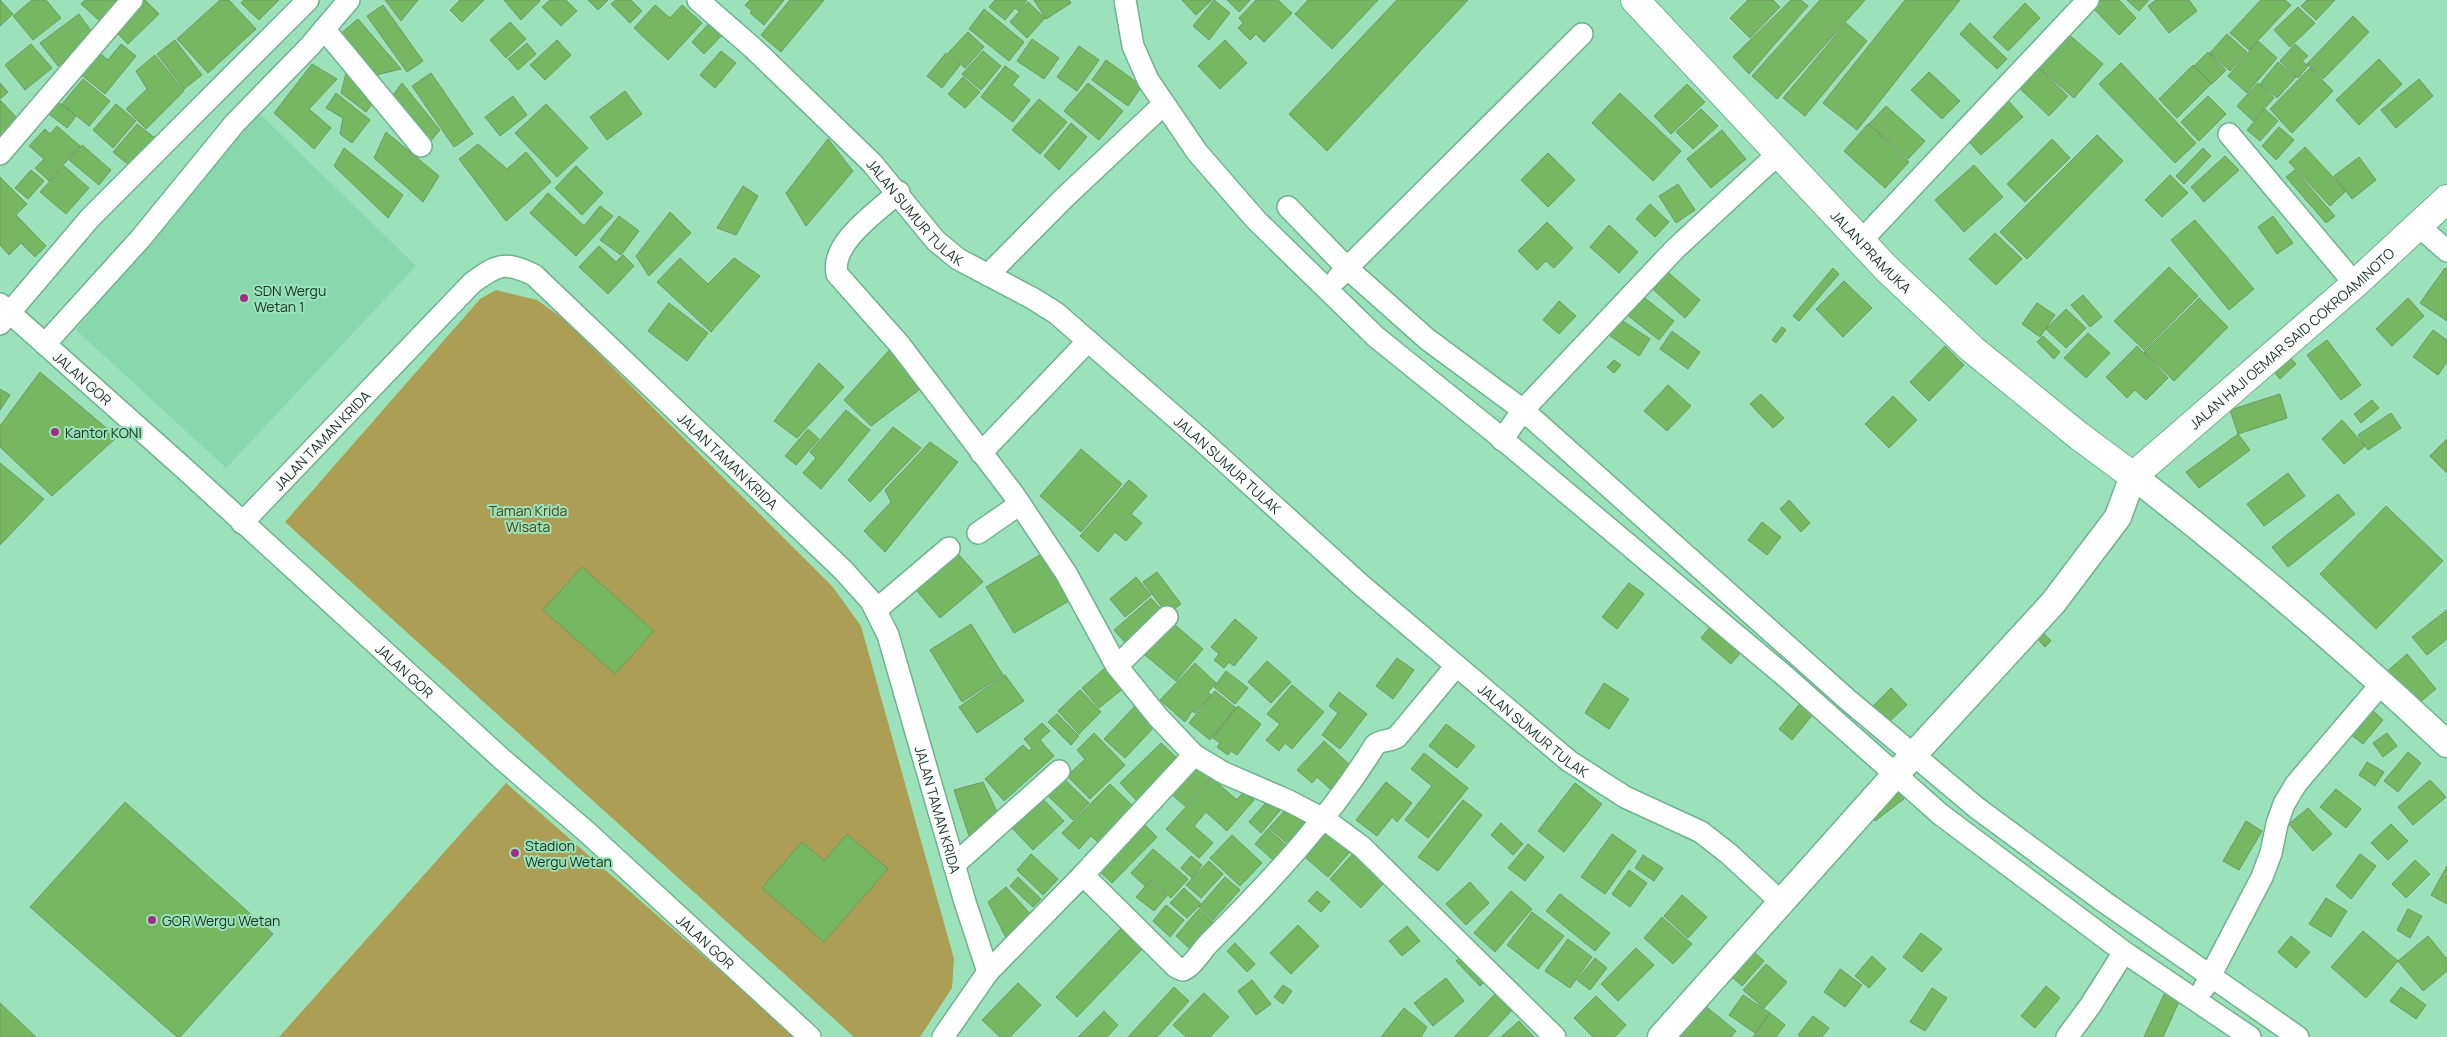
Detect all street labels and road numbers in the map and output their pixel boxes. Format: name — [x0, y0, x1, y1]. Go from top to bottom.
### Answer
street label: JALAN SUMUR TULAK — [863, 154, 968, 270]
street label: JALAN PRAMUKA — [1827, 206, 1916, 297]
street label: JALAN HAJI OEMAR SAID COKROAMINOTO — [2185, 243, 2398, 433]
street label: JALAN GOR — [49, 347, 116, 409]
street label: JALAN TAMAN KRIDA — [269, 386, 374, 494]
street label: JALAN TAMAN KRIDA — [674, 408, 783, 513]
street label: JALAN SUMUR TULAK — [1171, 411, 1286, 518]
street label: JALAN GOR — [372, 639, 438, 702]
street label: JALAN SUMUR TULAK — [1474, 679, 1593, 781]
street label: JALAN TAMAN KRIDA — [911, 743, 966, 876]
street label: JALAN GOR — [673, 910, 739, 973]

